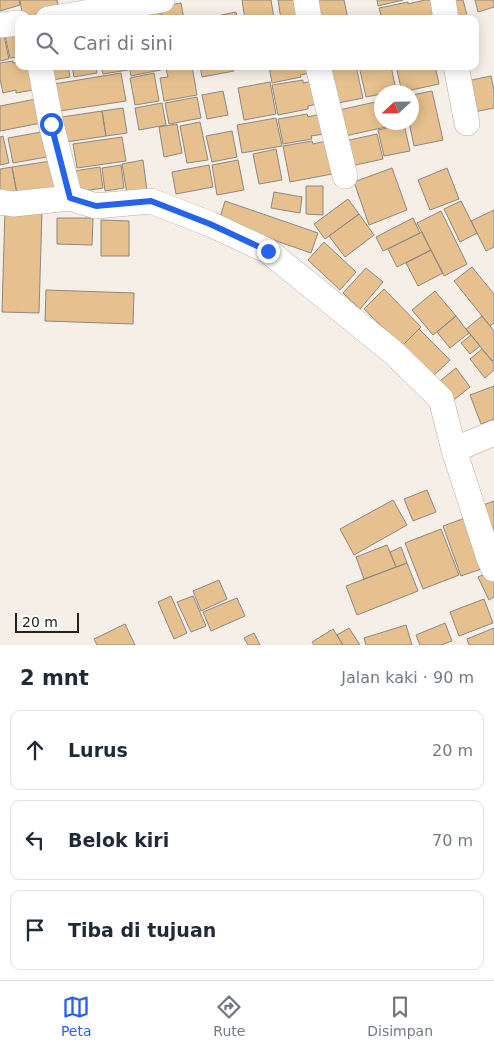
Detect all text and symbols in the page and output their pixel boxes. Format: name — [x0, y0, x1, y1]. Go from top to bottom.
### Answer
search box — [15, 15, 479, 70]
icon: search — [33, 29, 61, 57]
text: Cari di sini — [73, 32, 173, 54]
north arrow — [374, 85, 419, 130]
route start — [40, 113, 63, 136]
route end — [257, 240, 280, 263]
scale bar — [15, 610, 79, 633]
text: 20 m — [22, 614, 58, 630]
text: 2 mnt — [20, 666, 89, 690]
text: Jalan kaki · 90 m — [341, 668, 474, 687]
icon: ahead — [21, 736, 49, 764]
text: Lurus — [68, 739, 128, 761]
text: 20 m — [432, 741, 473, 760]
icon: left — [21, 826, 49, 854]
text: Belok kiri — [68, 829, 169, 851]
text: 70 m — [432, 831, 473, 850]
icon: arrive — [21, 916, 49, 944]
text: Tiba di tujuan — [68, 919, 216, 941]
tab: Peta — [61, 993, 92, 1039]
tab: Rute — [213, 993, 245, 1039]
tab: Disimpan — [367, 993, 433, 1039]

